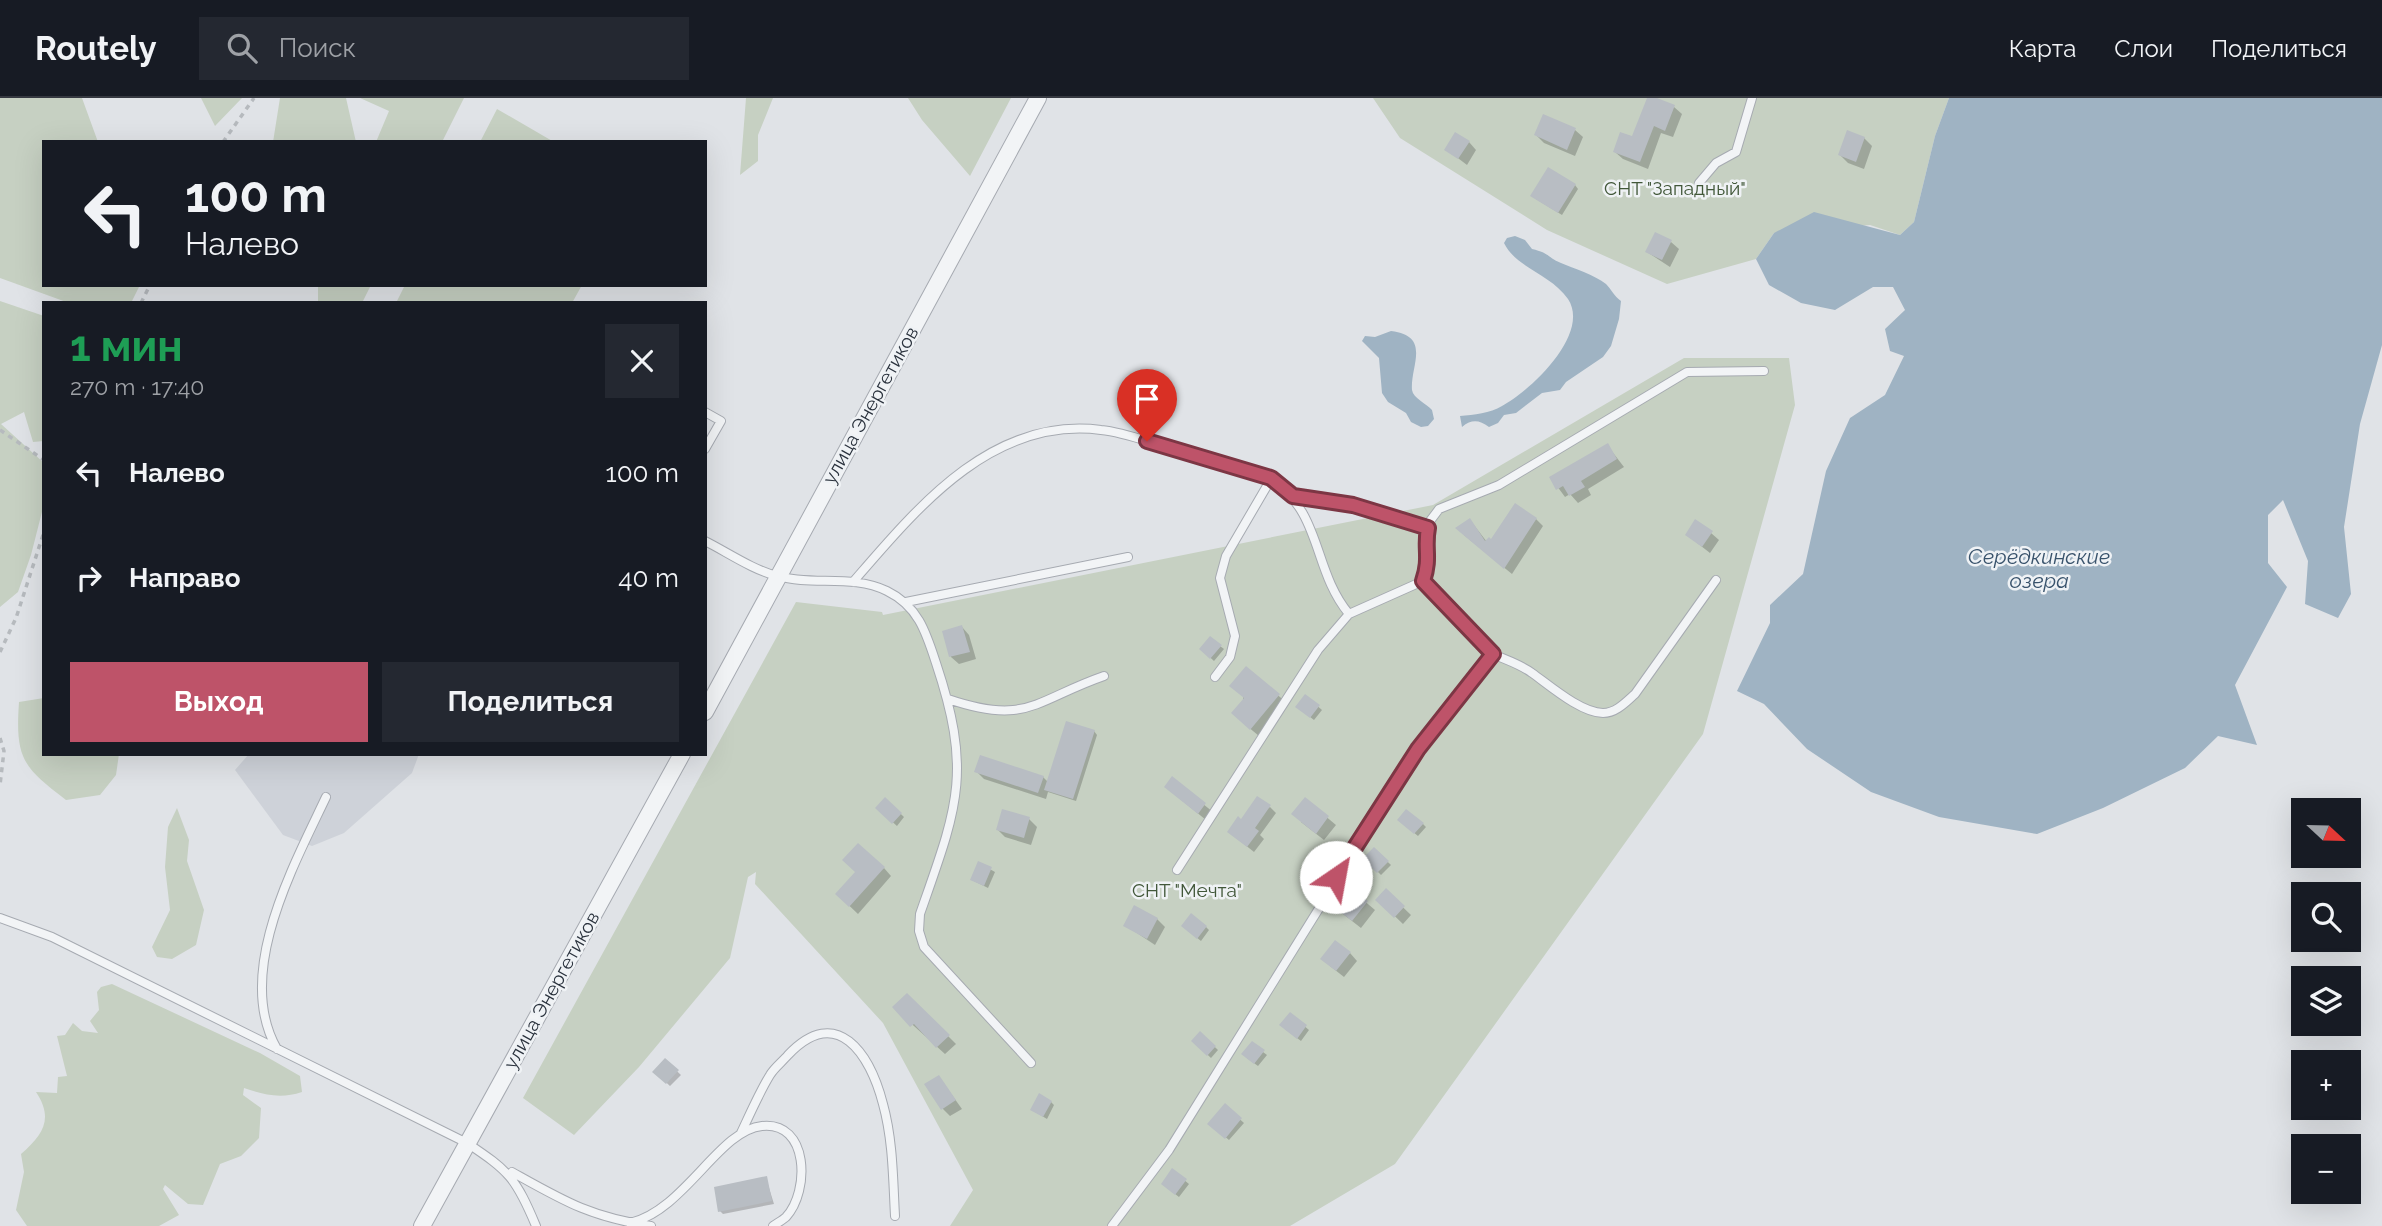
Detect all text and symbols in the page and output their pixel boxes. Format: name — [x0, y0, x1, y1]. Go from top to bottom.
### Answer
search box — [199, 17, 689, 80]
text: Routely — [35, 29, 157, 68]
icon: search — [223, 29, 261, 67]
text: Поиск — [279, 33, 356, 63]
text: Карта — [2009, 34, 2076, 63]
text: Слои — [2114, 34, 2173, 63]
text: Поделиться — [2211, 34, 2347, 63]
text: 100 m — [185, 166, 327, 223]
icon: left — [70, 168, 161, 259]
park label: СНТ "Западный" — [1604, 177, 1746, 199]
text: Налево — [185, 225, 299, 262]
text: 1 мин — [70, 322, 183, 371]
street label: улица Энергетиков — [818, 323, 922, 487]
button: close — [605, 324, 679, 398]
pin — [1117, 369, 1177, 441]
text: 270 m · 17:40 — [70, 373, 204, 400]
icon: arrive — [1128, 380, 1166, 418]
icon: left — [70, 454, 108, 492]
text: Налево — [129, 458, 225, 488]
text: 100 m — [606, 458, 679, 488]
water label: Серёдкинские озера — [1968, 544, 2110, 593]
icon: right — [70, 559, 108, 597]
text: Направо — [129, 563, 240, 593]
text: 40 m — [618, 563, 679, 593]
button: Выход — [70, 662, 368, 742]
button: Поделиться — [382, 662, 679, 742]
north arrow — [2291, 798, 2361, 868]
map controls — [2291, 798, 2361, 1204]
position arrow — [1299, 840, 1373, 914]
park label: СНТ "Мечта" — [1132, 879, 1242, 901]
button: search — [2291, 882, 2361, 952]
street label: улица Энергетиков — [499, 908, 603, 1072]
button: layers — [2291, 966, 2361, 1036]
button: + — [2291, 1050, 2361, 1120]
button: − — [2291, 1134, 2361, 1204]

